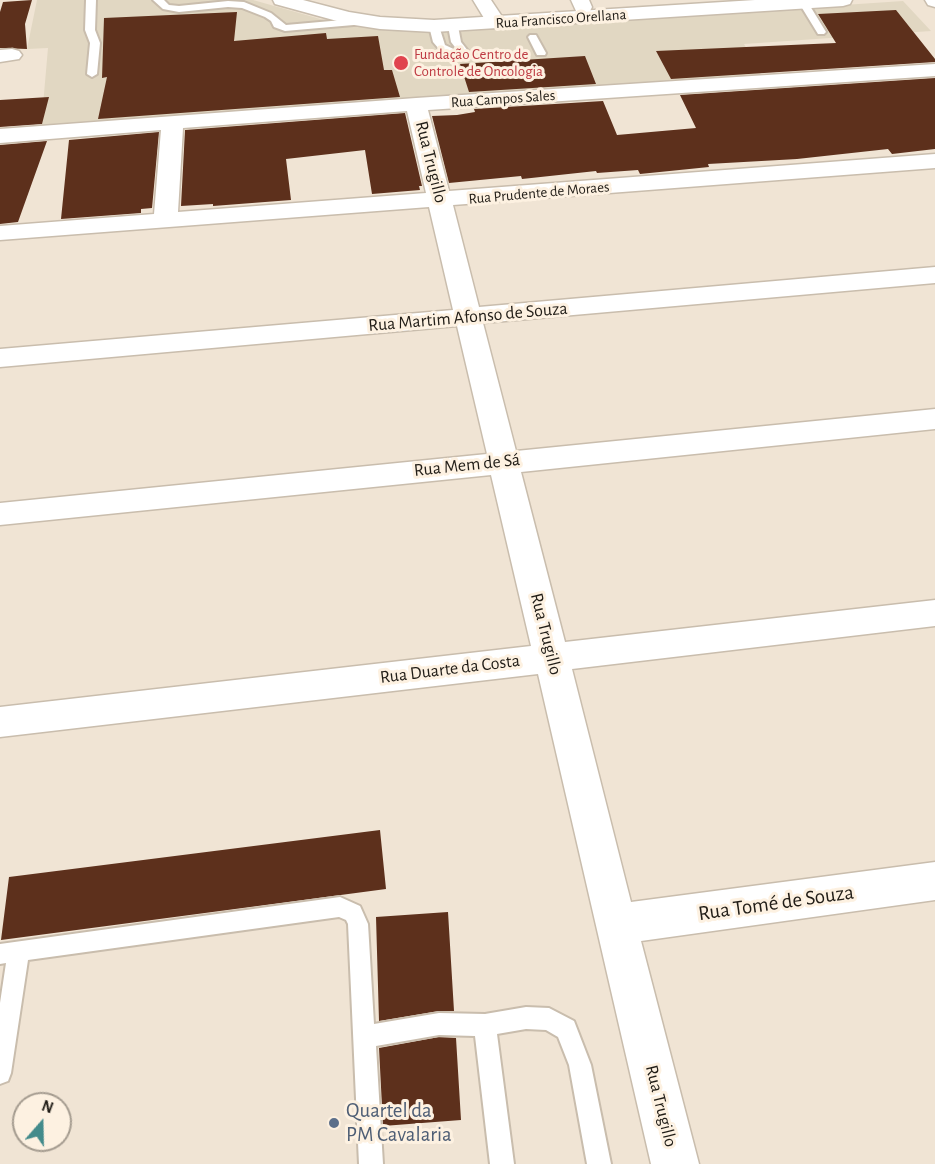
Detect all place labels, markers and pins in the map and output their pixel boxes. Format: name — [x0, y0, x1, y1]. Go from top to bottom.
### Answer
place label: Fundação Centro de Controle de Oncologia — [414, 45, 543, 80]
marker: Fundação Centro de Controle de Oncologia — [392, 54, 410, 72]
place label: Quartel da PM Cavalaria — [346, 1098, 452, 1148]
marker: Quartel da PM Cavalaria — [327, 1116, 341, 1130]

